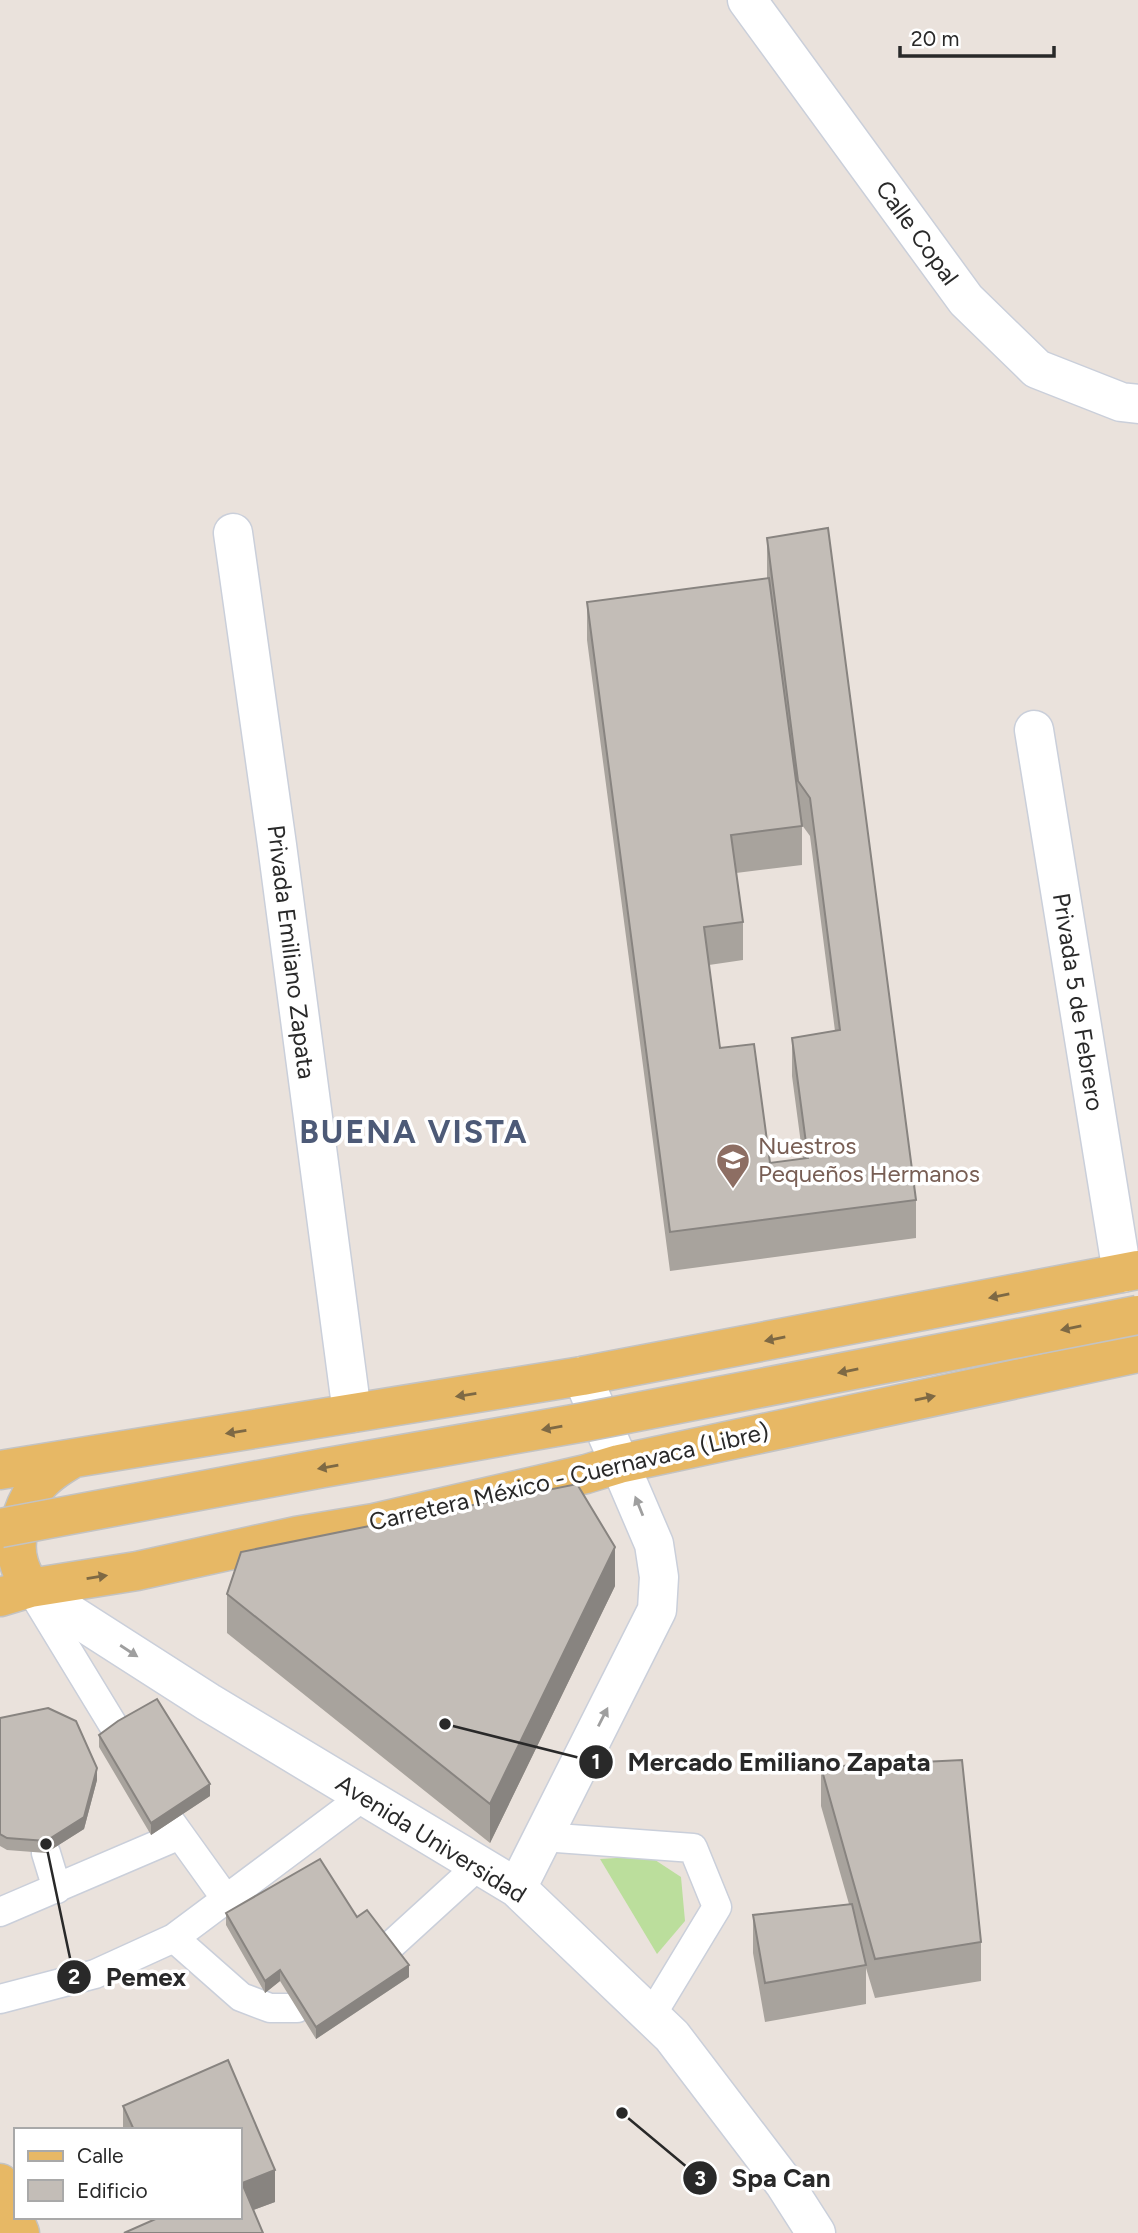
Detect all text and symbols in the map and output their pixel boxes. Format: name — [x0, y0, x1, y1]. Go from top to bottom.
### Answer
scale bar — [900, 14, 1054, 58]
text: 20 m — [911, 26, 959, 51]
street label: Calle Copal — [870, 175, 965, 291]
street label: Privada Emiliano Zapata — [262, 823, 321, 1081]
street label: Privada 5 de Febrero — [1047, 891, 1110, 1113]
district label: BUENA VISTA — [299, 1113, 529, 1151]
place label: Nuestros Pequeños Hermanos — [758, 1131, 980, 1188]
school or university icon: Nuestros Pequeños Hermanos — [714, 1141, 752, 1190]
one-way arrow — [988, 1291, 1010, 1302]
one-way arrow — [1060, 1322, 1082, 1333]
one-way arrow — [764, 1334, 786, 1345]
one-way arrow — [837, 1366, 859, 1377]
one-way arrow — [455, 1390, 477, 1401]
one-way arrow — [914, 1393, 936, 1404]
street label: Carretera México - Cuernavaca (Libre) — [366, 1416, 772, 1537]
one-way arrow — [541, 1423, 563, 1434]
one-way arrow — [225, 1427, 247, 1438]
one-way arrow — [317, 1462, 339, 1473]
one-way arrow — [633, 1495, 644, 1516]
one-way arrow — [86, 1571, 108, 1582]
one-way arrow — [119, 1645, 138, 1658]
one-way arrow — [596, 1707, 608, 1727]
callout: Mercado Emiliano Zapata — [578, 1738, 944, 1785]
text: Mercado Emiliano Zapata — [627, 1746, 931, 1778]
text: 1 — [592, 1749, 600, 1774]
street label: Avenida Universidad — [331, 1768, 532, 1909]
callout: Pemex — [56, 1953, 200, 2000]
text: Pemex — [106, 1961, 186, 1993]
text: 2 — [68, 1964, 80, 1989]
legend — [14, 2128, 242, 2219]
text: Calle — [77, 2143, 124, 2168]
callout: Spa Can — [683, 2155, 845, 2202]
text: Spa Can — [732, 2162, 830, 2194]
text: 3 — [694, 2166, 706, 2191]
text: Edificio — [77, 2178, 148, 2203]

